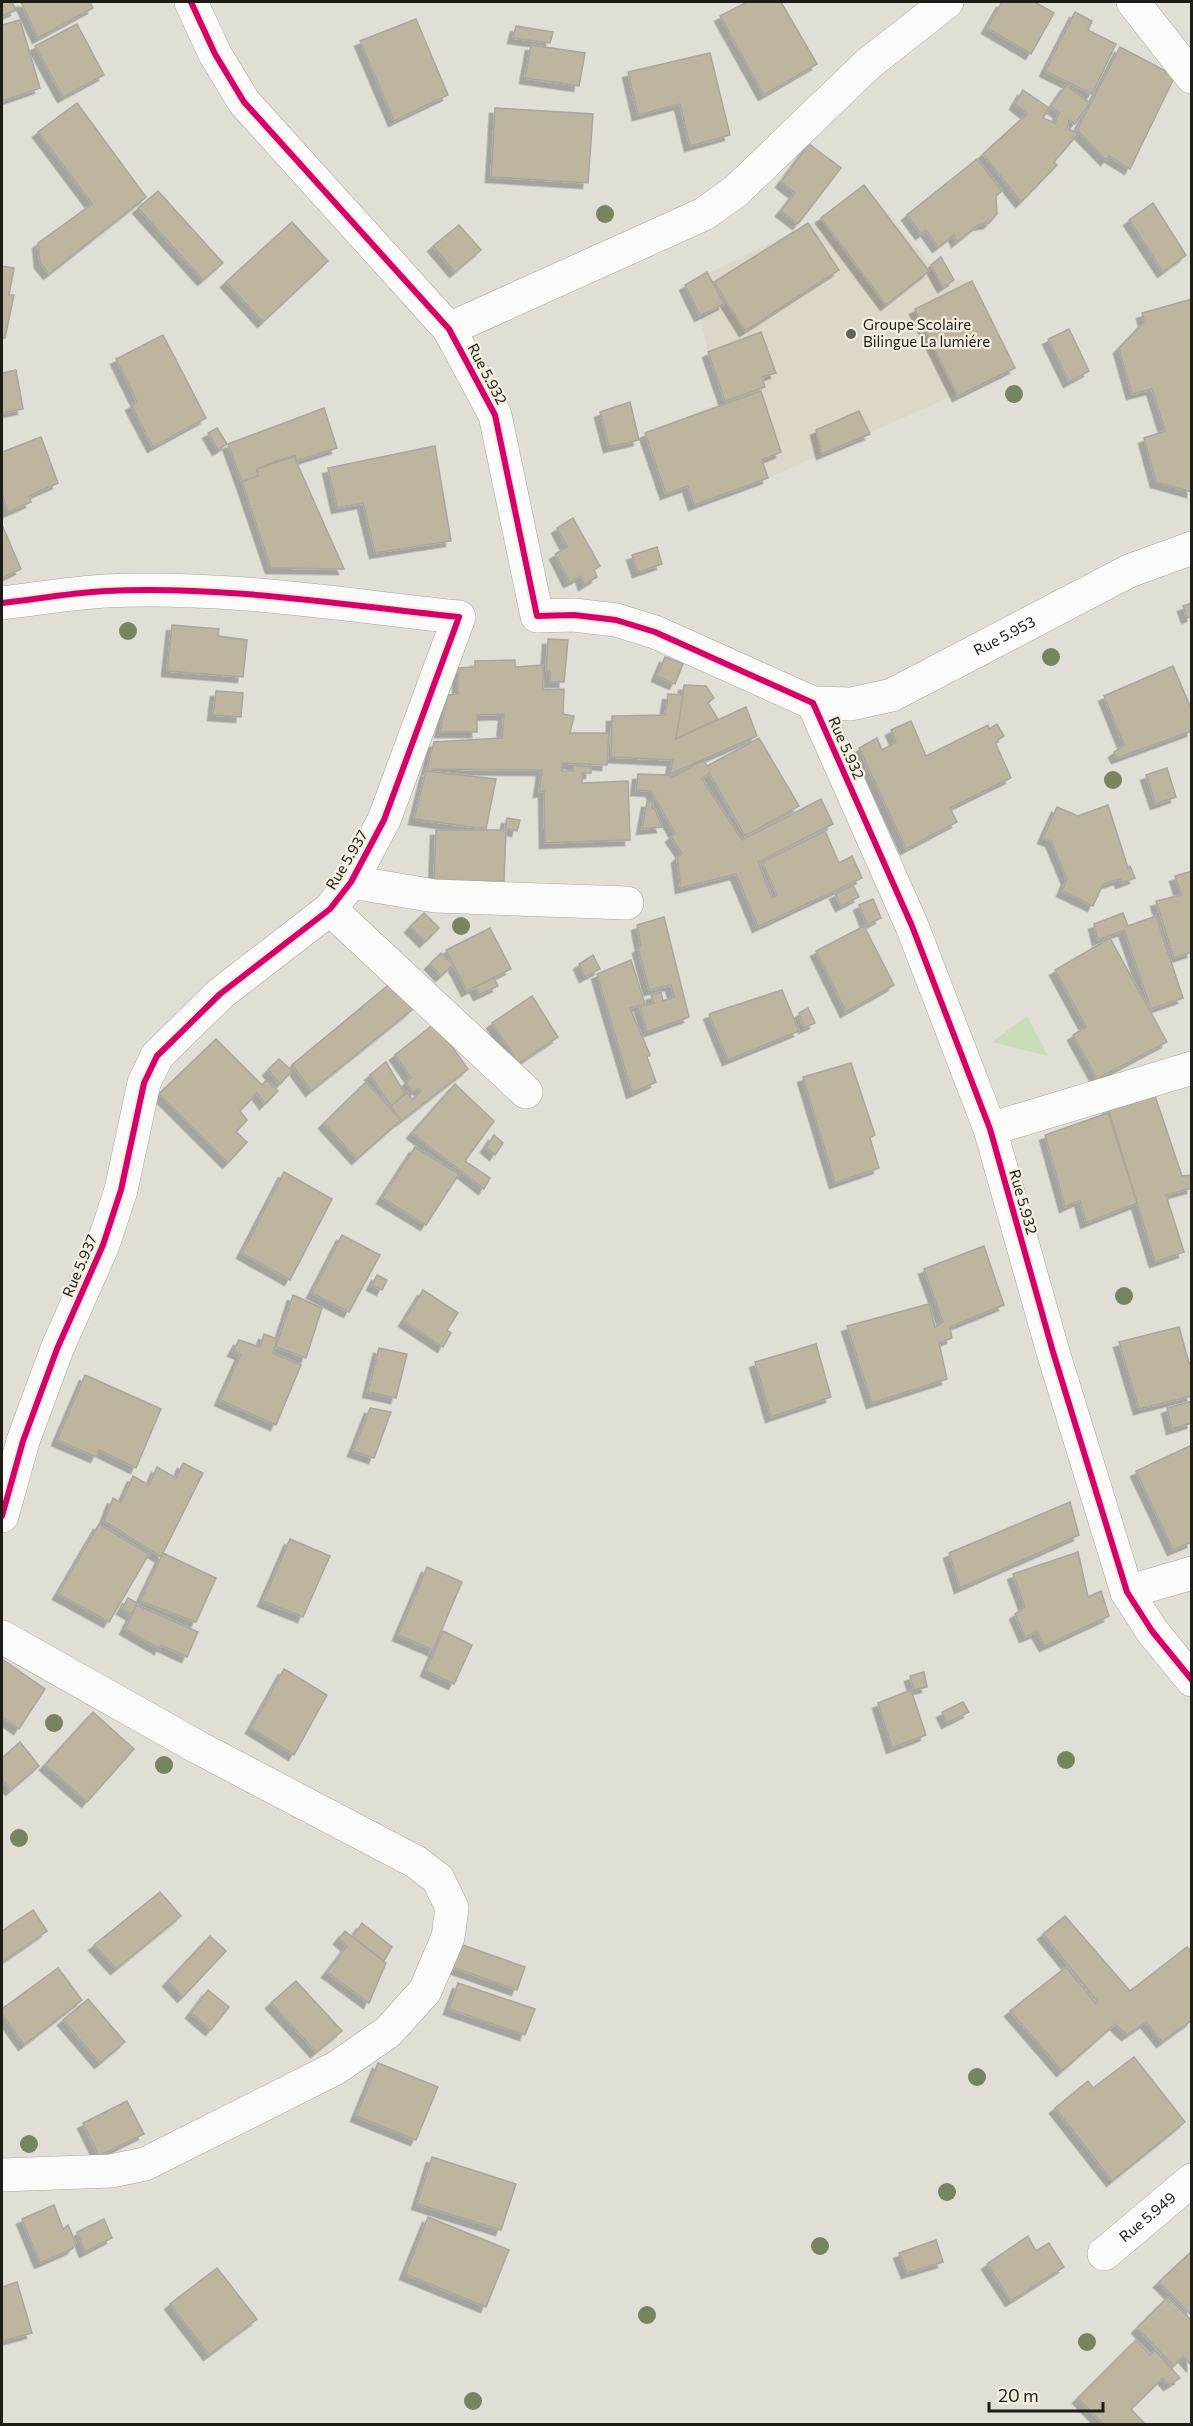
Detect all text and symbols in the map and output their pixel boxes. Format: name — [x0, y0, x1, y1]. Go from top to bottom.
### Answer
place label: Groupe Scolaire Bilingue La lumiére — [863, 315, 990, 350]
marker: Groupe Scolaire Bilingue La lumiére — [844, 327, 858, 341]
street label: Rue 5.932 — [464, 340, 511, 407]
street label: Rue 5.953 — [970, 612, 1038, 659]
street label: Rue 5.932 — [825, 713, 869, 782]
street label: Rue 5.937 — [321, 826, 371, 893]
street label: Rue 5.932 — [1006, 1167, 1042, 1236]
street label: Rue 5.937 — [58, 1232, 100, 1300]
street label: Rue 5.949 — [1115, 2188, 1179, 2245]
scale bar — [989, 2375, 1103, 2413]
text: 20 m — [998, 2384, 1039, 2406]

